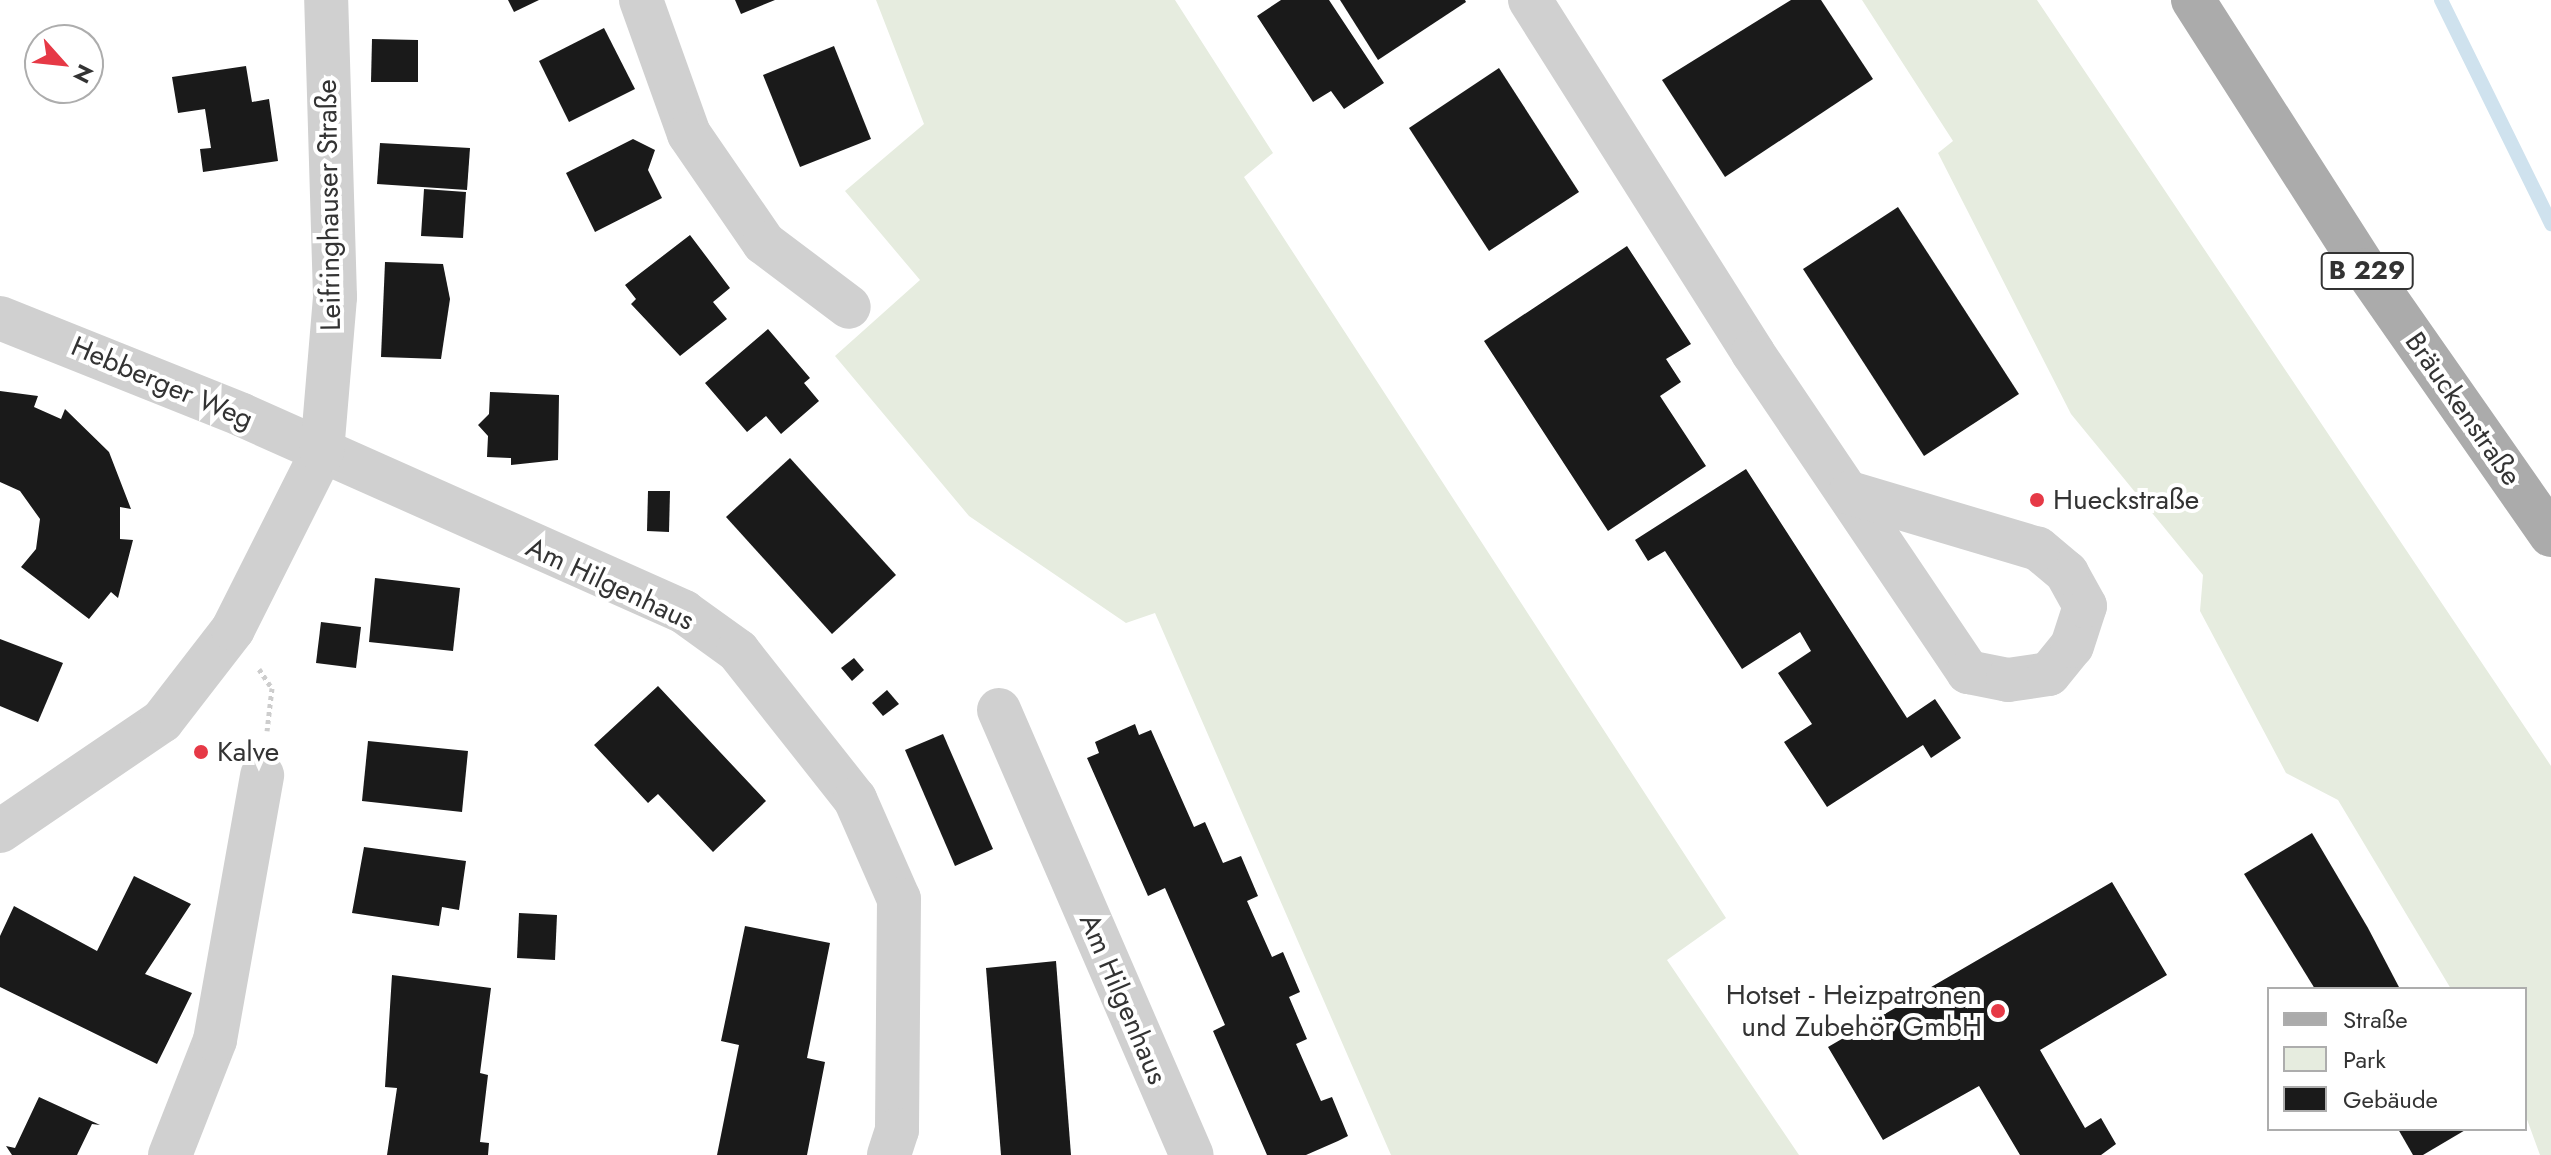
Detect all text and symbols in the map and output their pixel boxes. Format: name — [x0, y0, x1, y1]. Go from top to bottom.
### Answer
north arrow — [24, 24, 104, 104]
text: N — [65, 59, 102, 89]
street label: Leifringhauser Straße — [310, 79, 348, 331]
road number: B 229 — [2319, 249, 2415, 293]
street label: Bräuckenstraße — [2398, 326, 2528, 492]
street label: Hebberger Weg — [66, 330, 258, 436]
place label: Hueckstraße — [2053, 483, 2199, 517]
marker: Hueckstraße — [2028, 491, 2046, 509]
street label: Am Hilgenhaus — [521, 530, 699, 638]
place label: Kalve — [217, 735, 279, 769]
marker: Kalve — [192, 743, 210, 761]
street label: Am Hilgenhaus — [1072, 909, 1174, 1089]
place label: Hotset - Heizpatronen und Zubehör GmbH — [1726, 978, 1982, 1044]
legend — [2267, 987, 2527, 1131]
marker: Hotset - Heizpatronen und Zubehör GmbH — [1989, 1002, 2007, 1020]
text: Straße — [2343, 1002, 2408, 1037]
text: Park — [2343, 1042, 2386, 1077]
text: Gebäude — [2343, 1082, 2438, 1117]

